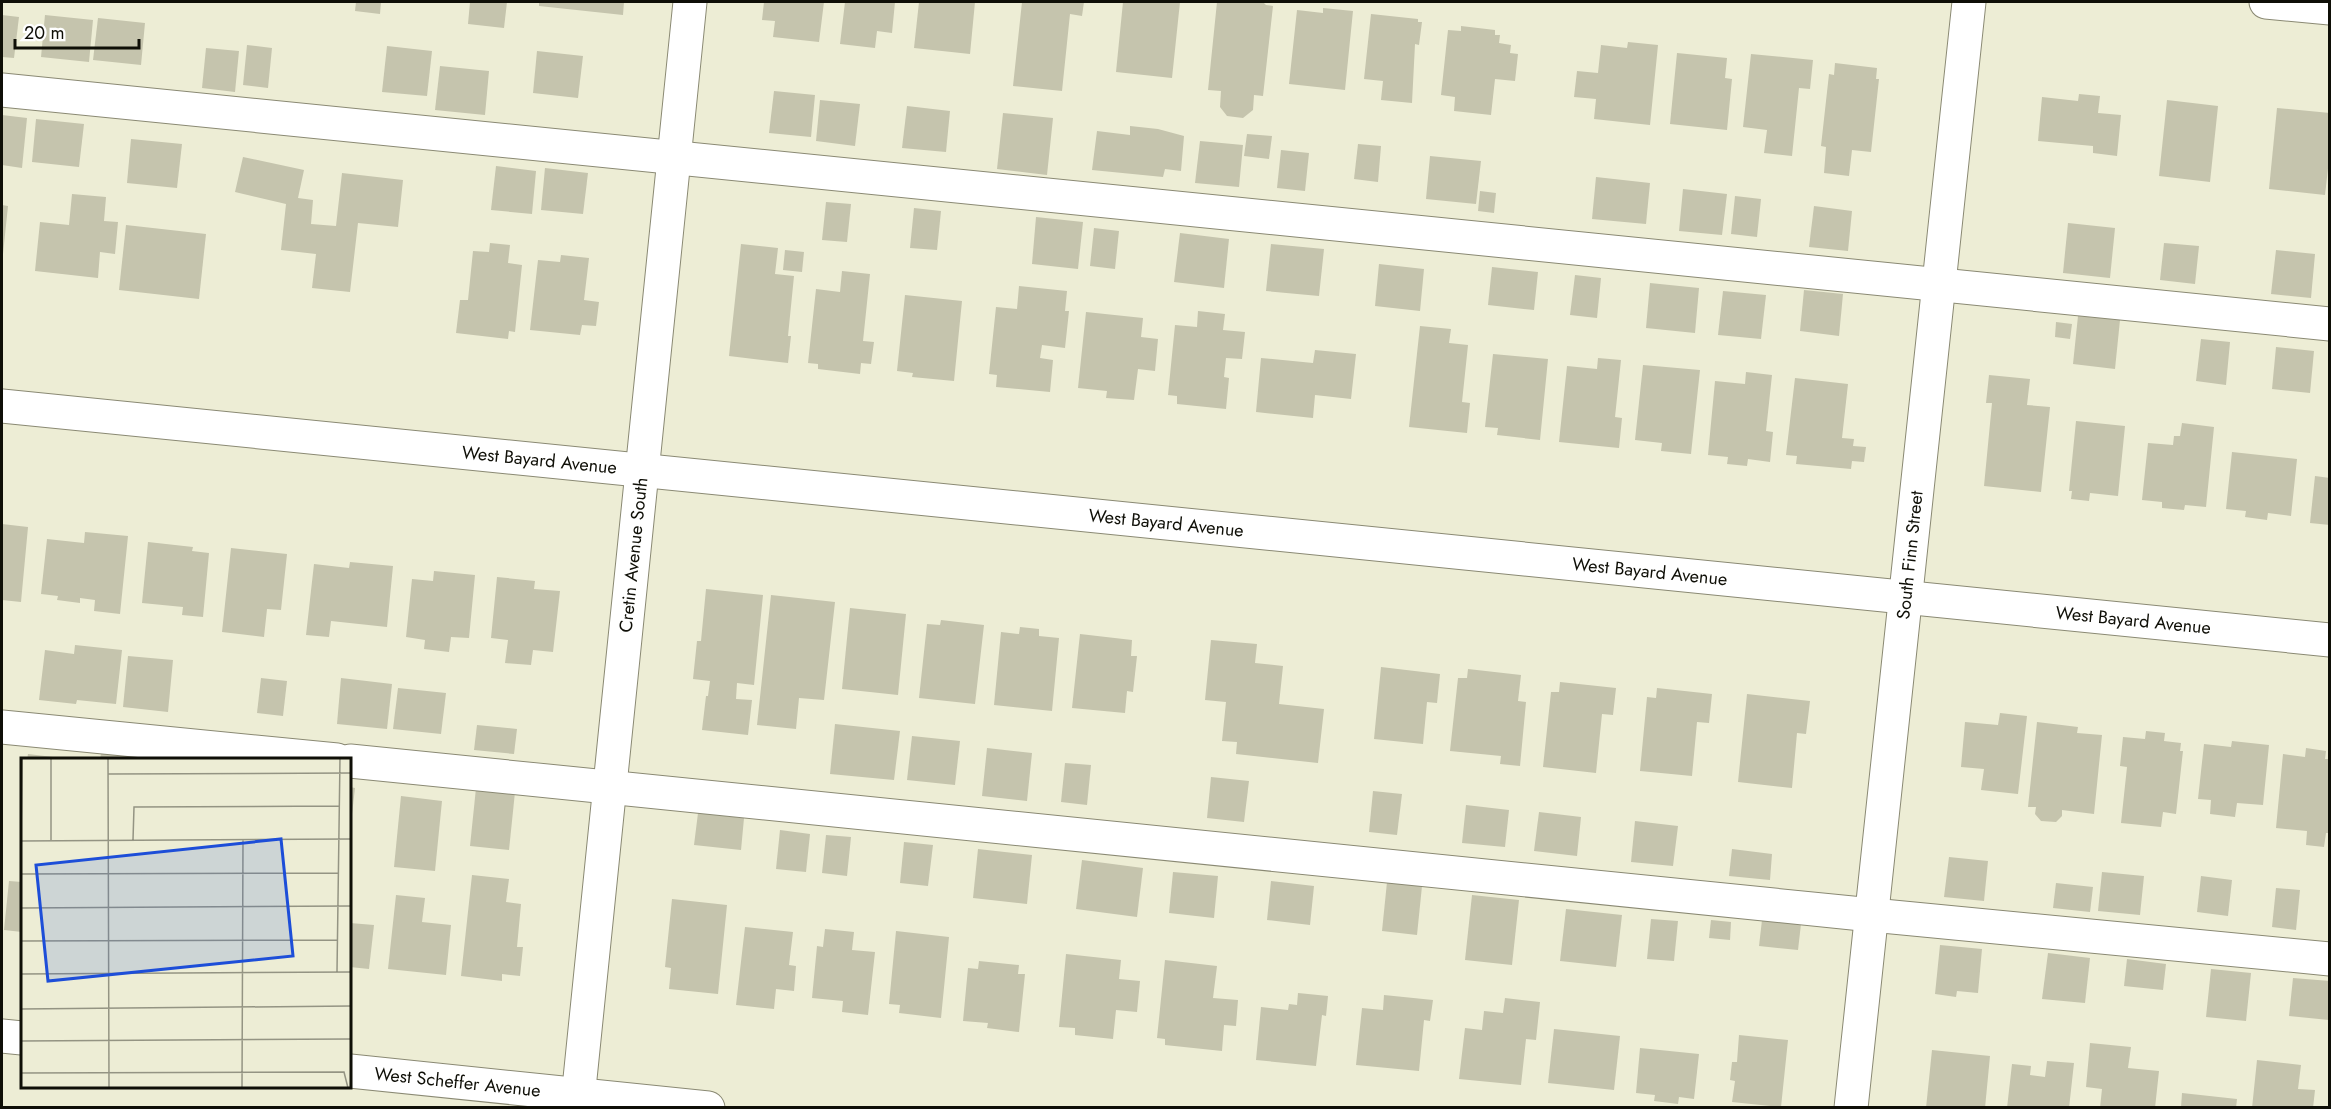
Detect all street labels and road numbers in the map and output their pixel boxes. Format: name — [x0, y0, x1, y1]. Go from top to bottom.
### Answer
street label: West Bayard Avenue — [460, 439, 618, 481]
street label: Cretin Avenue South — [613, 476, 654, 634]
street label: South Finn Street — [1890, 489, 1930, 621]
street label: West Bayard Avenue — [1087, 502, 1245, 544]
street label: West Bayard Avenue — [1571, 551, 1729, 592]
street label: West Bayard Avenue — [2054, 599, 2212, 641]
street label: West Scheffer Avenue — [373, 1061, 542, 1104]

